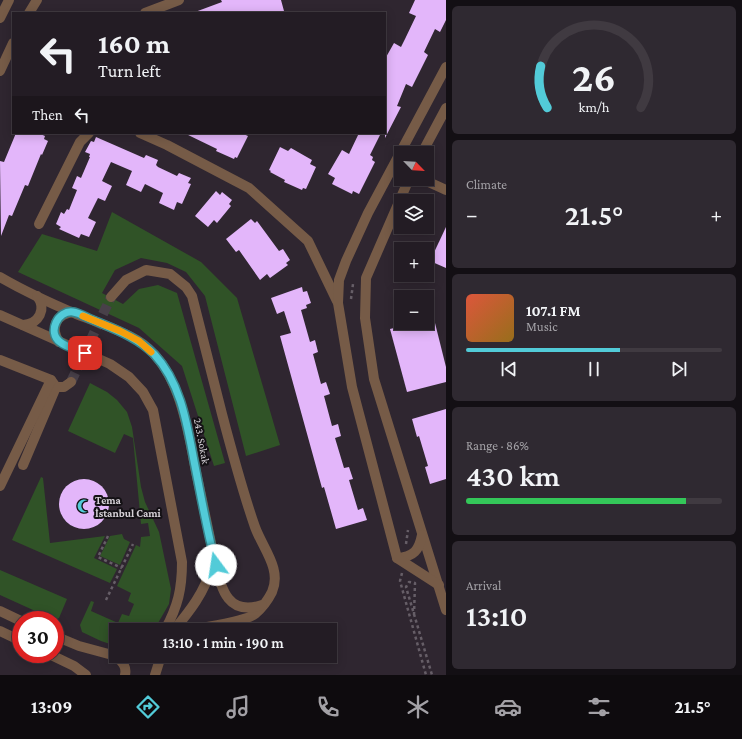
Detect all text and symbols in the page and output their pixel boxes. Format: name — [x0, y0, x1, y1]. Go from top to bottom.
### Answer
icon: left — [32, 28, 84, 80]
text: 160 m — [98, 28, 170, 59]
text: 26 — [572, 54, 616, 100]
text: Turn left — [98, 61, 161, 81]
text: km/h — [579, 98, 610, 114]
icon: left — [71, 104, 93, 126]
text: Then — [32, 107, 63, 123]
north arrow — [394, 146, 434, 186]
map controls — [394, 146, 434, 330]
text: Climate — [466, 177, 507, 192]
button: layers — [394, 194, 434, 234]
text: 21.5° — [565, 198, 623, 231]
text: − — [466, 202, 478, 227]
text: + — [710, 202, 722, 227]
button: + — [394, 242, 434, 282]
button: − — [394, 290, 434, 330]
text: 107.1 FM — [526, 303, 581, 319]
text: Music — [526, 319, 558, 334]
pin — [68, 336, 102, 370]
icon: arrive — [74, 342, 96, 364]
icon: previous — [498, 358, 520, 380]
icon: pause — [583, 358, 605, 380]
icon: next — [668, 358, 690, 380]
street label: 243. Sokak — [192, 417, 212, 466]
text: Range · 86% — [466, 438, 529, 453]
text: 430 km — [466, 459, 560, 492]
place label: Tema İstanbul Cami — [95, 494, 162, 519]
mosque icon: Tema İstanbul Cami — [76, 498, 92, 514]
position arrow — [195, 544, 237, 586]
text: Arrival — [466, 578, 501, 593]
text: 13:10 — [466, 599, 527, 632]
speed limit sign: 30 — [12, 611, 64, 663]
text: 13:10 · 1 min · 190 m — [162, 635, 284, 651]
icon: directions — [134, 693, 162, 721]
icon: music — [224, 693, 252, 721]
icon: phone — [314, 693, 342, 721]
icon: climate — [404, 693, 432, 721]
icon: car — [494, 693, 522, 721]
icon: filters — [585, 693, 613, 721]
text: 13:09 — [31, 697, 72, 717]
text: 21.5° — [675, 697, 711, 717]

